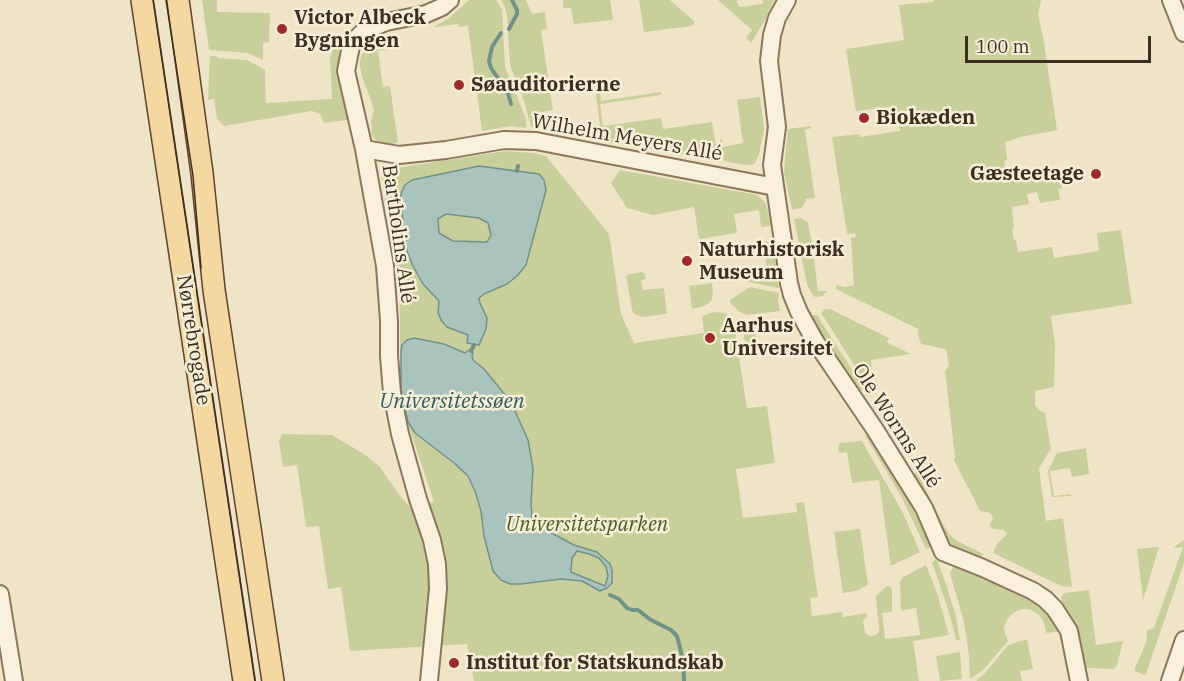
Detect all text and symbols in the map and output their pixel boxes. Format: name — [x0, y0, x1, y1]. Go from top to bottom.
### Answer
place label: Victor Albeck Bygningen — [294, 6, 426, 53]
marker: Victor Albeck Bygningen — [275, 22, 289, 36]
scale bar — [968, 24, 1154, 62]
text: 100 m — [976, 35, 1030, 58]
place label: Søauditorierne — [471, 73, 621, 97]
marker: Søauditorierne — [452, 78, 466, 92]
place label: Biokæden — [876, 106, 975, 130]
street label: Wilhelm Meyers Allé — [530, 109, 724, 167]
marker: Biokæden — [857, 111, 871, 125]
place label: Gæsteetage — [970, 162, 1084, 186]
street label: Bartholins Allé — [376, 163, 420, 305]
marker: Gæsteetage — [1089, 167, 1103, 181]
place label: Naturhistorisk Museum — [699, 238, 844, 285]
marker: Naturhistorisk Museum — [680, 254, 694, 268]
street label: Nørrebrogade — [171, 273, 215, 407]
place label: Aarhus Universitet — [722, 314, 833, 361]
marker: Aarhus Universitet — [703, 331, 717, 345]
street label: Ole Worms Allé — [847, 359, 945, 493]
water label: Universitetssøen — [379, 389, 525, 415]
park label: Universitetsparken — [506, 513, 668, 537]
place label: Institut for Statskundskab — [466, 651, 724, 675]
marker: Institut for Statskundskab — [447, 656, 461, 670]

